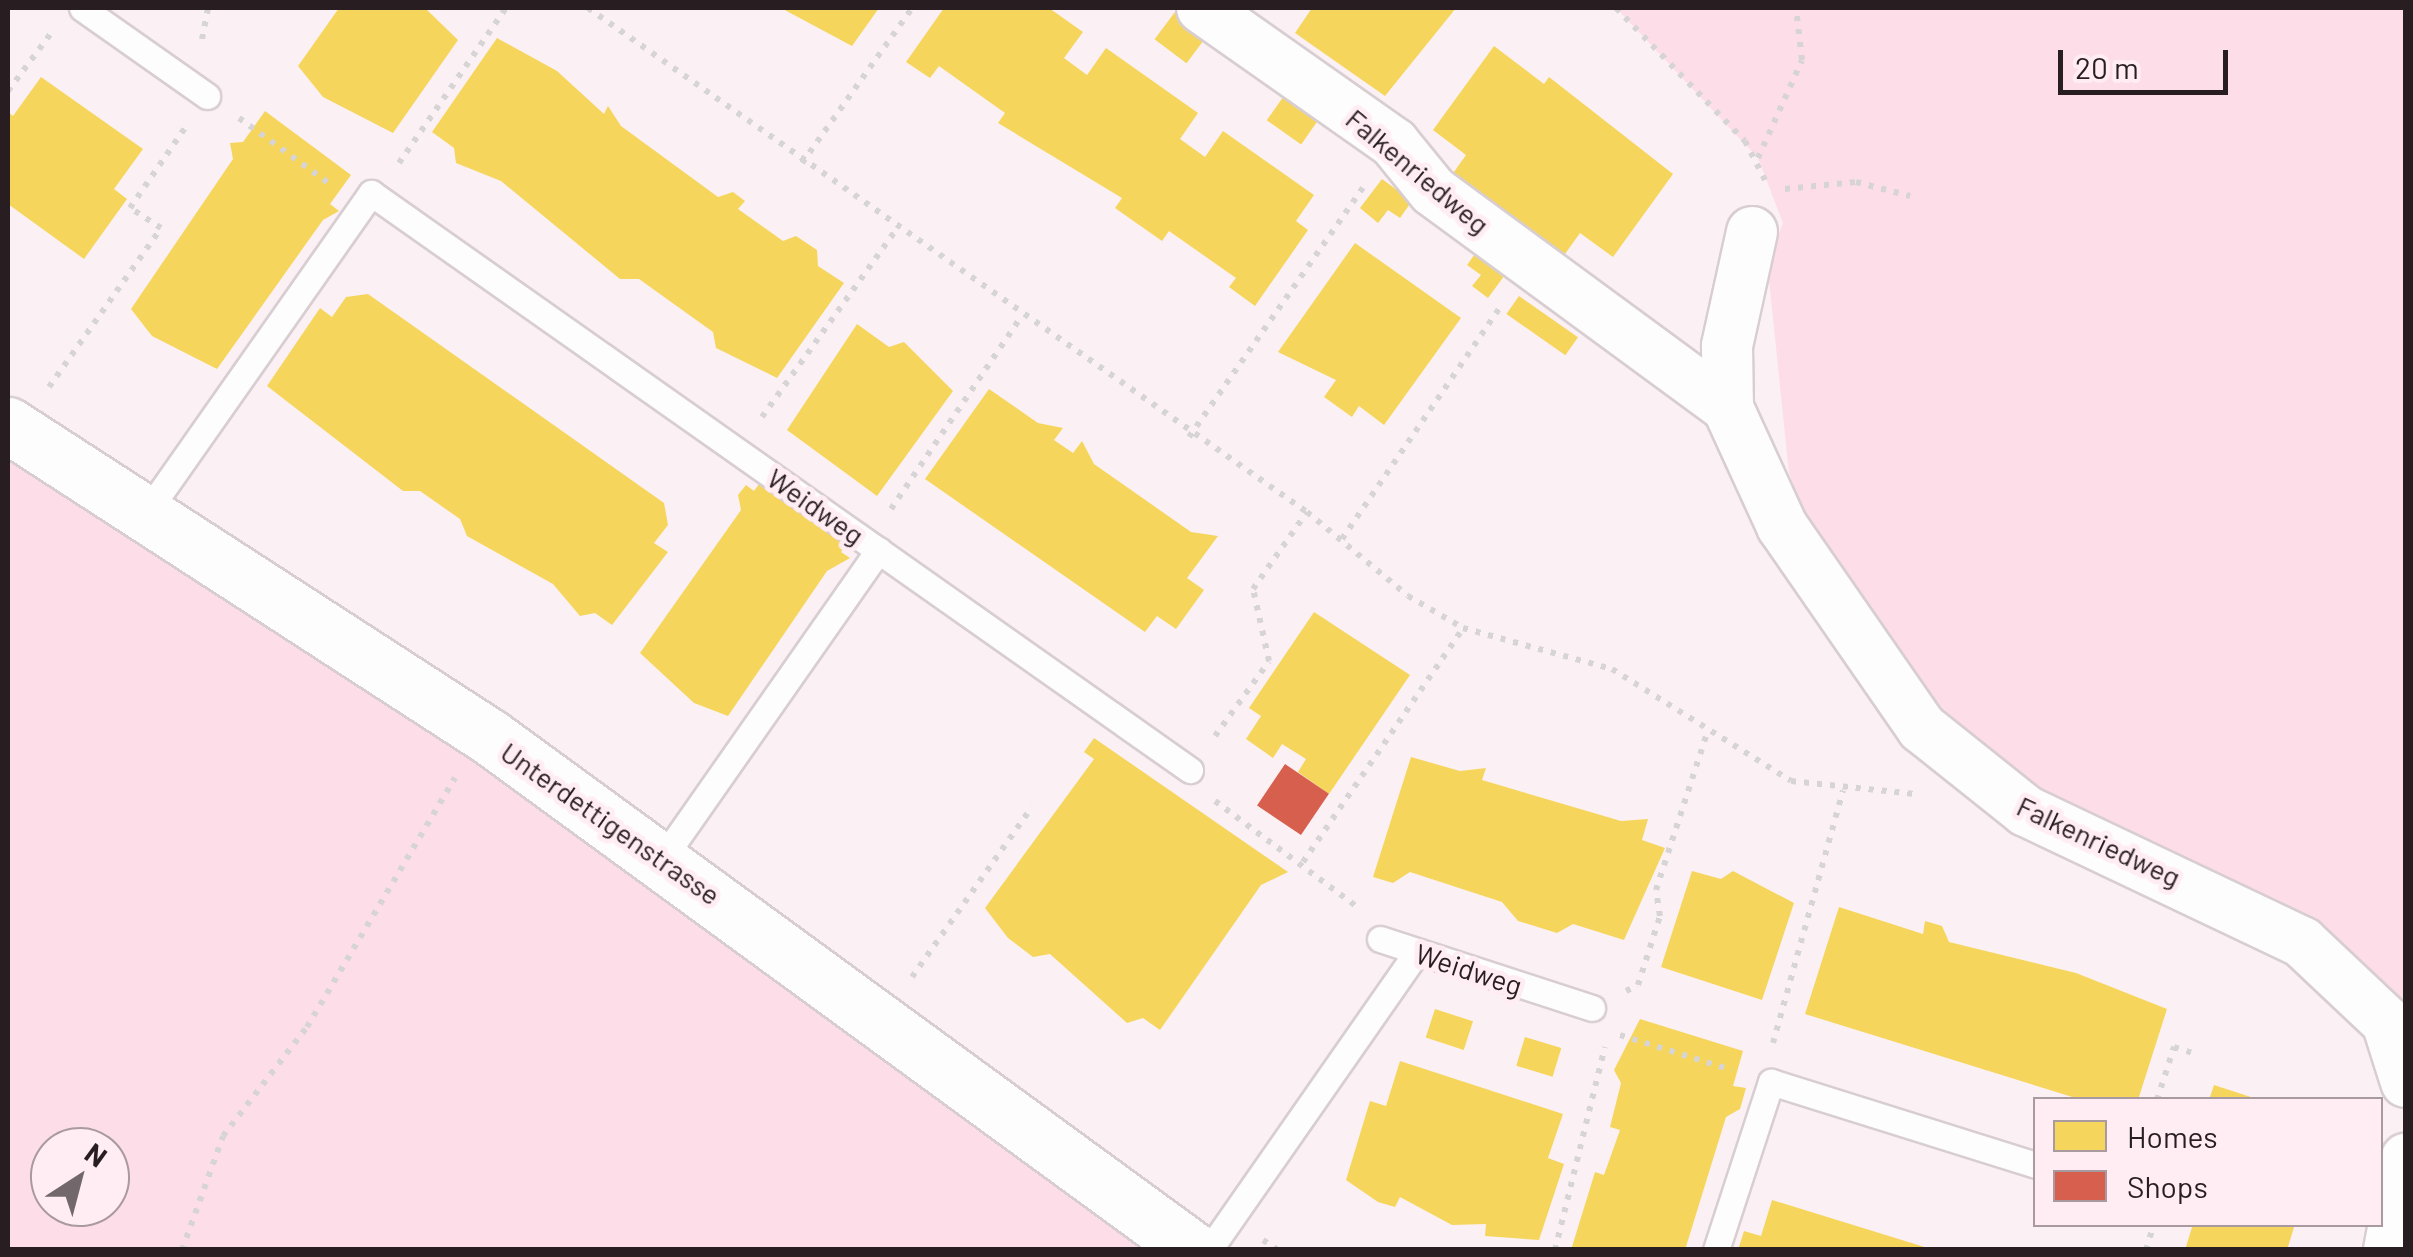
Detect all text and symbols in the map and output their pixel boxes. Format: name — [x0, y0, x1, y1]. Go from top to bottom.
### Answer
scale bar — [2063, 30, 2233, 92]
text: 20 m — [2075, 49, 2139, 85]
street label: Falkenriedweg — [1340, 101, 1496, 241]
street label: Weidweg — [761, 461, 871, 551]
street label: Unterdettigenstrasse — [495, 735, 727, 911]
street label: Falkenriedweg — [2012, 788, 2186, 894]
street label: Weidweg — [1411, 936, 1527, 1002]
legend — [2033, 1097, 2383, 1227]
text: Homes — [2127, 1118, 2218, 1154]
north arrow — [30, 1127, 130, 1227]
text: N — [79, 1135, 114, 1174]
text: Shops — [2127, 1168, 2208, 1204]

